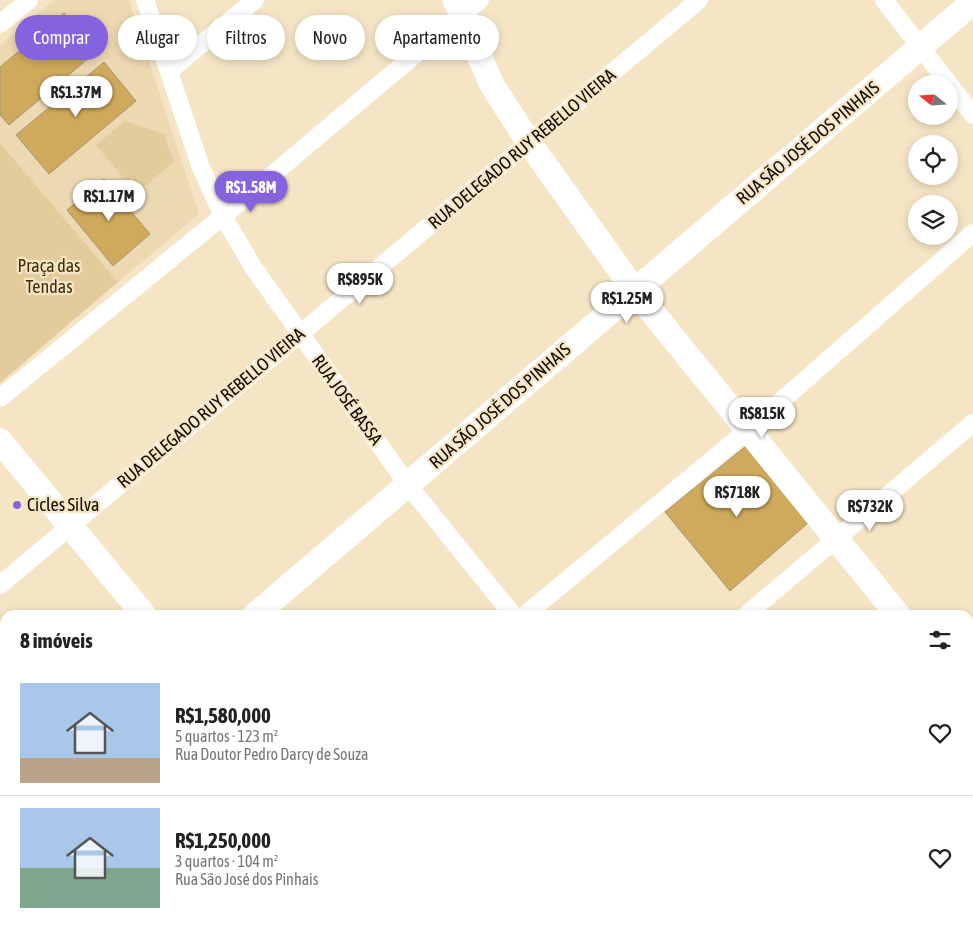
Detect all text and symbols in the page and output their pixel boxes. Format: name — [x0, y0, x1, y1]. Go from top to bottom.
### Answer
chip: Comprar — [15, 15, 108, 60]
chip: Alugar — [118, 15, 197, 60]
chip: Filtros — [207, 15, 285, 60]
chip: Novo — [295, 15, 365, 60]
chip: Apartamento — [375, 15, 499, 60]
street label: RUA DELEGADO RUY REBELLO VIEIRA — [424, 64, 620, 233]
north arrow — [908, 75, 958, 125]
map controls — [908, 75, 958, 245]
pin: R$1.37M — [30, 76, 122, 118]
street label: RUA SÃO JOSÉ DOS PINHAIS — [732, 76, 884, 209]
text: R$1.37M — [51, 83, 101, 101]
button: locate — [908, 135, 958, 185]
pin: R$1.58M — [205, 170, 297, 213]
text: R$1.58M — [226, 178, 276, 196]
pin: R$1.17M — [63, 180, 155, 222]
text: R$1.17M — [84, 187, 134, 205]
button: layers — [908, 195, 958, 245]
park label: Praça das Tendas — [18, 255, 80, 297]
pin: R$895K — [319, 262, 401, 305]
text: R$895K — [337, 270, 383, 288]
pin: R$1.25M — [581, 282, 673, 324]
text: R$1.25M — [602, 289, 652, 307]
street label: RUA DELEGADO RUY REBELLO VIEIRA — [113, 323, 309, 492]
street label: RUA SÃO JOSÉ DOS PINHAIS — [425, 338, 575, 473]
street label: RUA JOSÉ BASSA — [308, 351, 387, 449]
pin: R$815K — [721, 396, 803, 439]
text: R$815K — [739, 404, 785, 422]
pin: R$718K — [696, 476, 778, 518]
text: R$718K — [714, 483, 760, 501]
pin: R$732K — [829, 490, 911, 532]
place label: Cicles Silva — [27, 494, 99, 515]
text: R$732K — [847, 497, 893, 515]
marker: Cicles Silva — [11, 499, 23, 511]
icon: filters — [926, 626, 954, 654]
text: 8 imóveis — [20, 628, 93, 652]
icon: home — [60, 703, 120, 763]
text: R$1,580,000 — [175, 703, 271, 727]
icon: heart — [926, 719, 954, 747]
text: 5 quartos · 123 m² — [175, 727, 278, 745]
text: Rua Doutor Pedro Darcy de Souza — [175, 745, 368, 763]
icon: home — [60, 828, 120, 888]
text: R$1,250,000 — [175, 828, 271, 852]
icon: heart — [926, 844, 954, 872]
text: 3 quartos · 104 m² — [175, 852, 278, 870]
text: Rua São José dos Pinhais — [175, 870, 318, 888]

